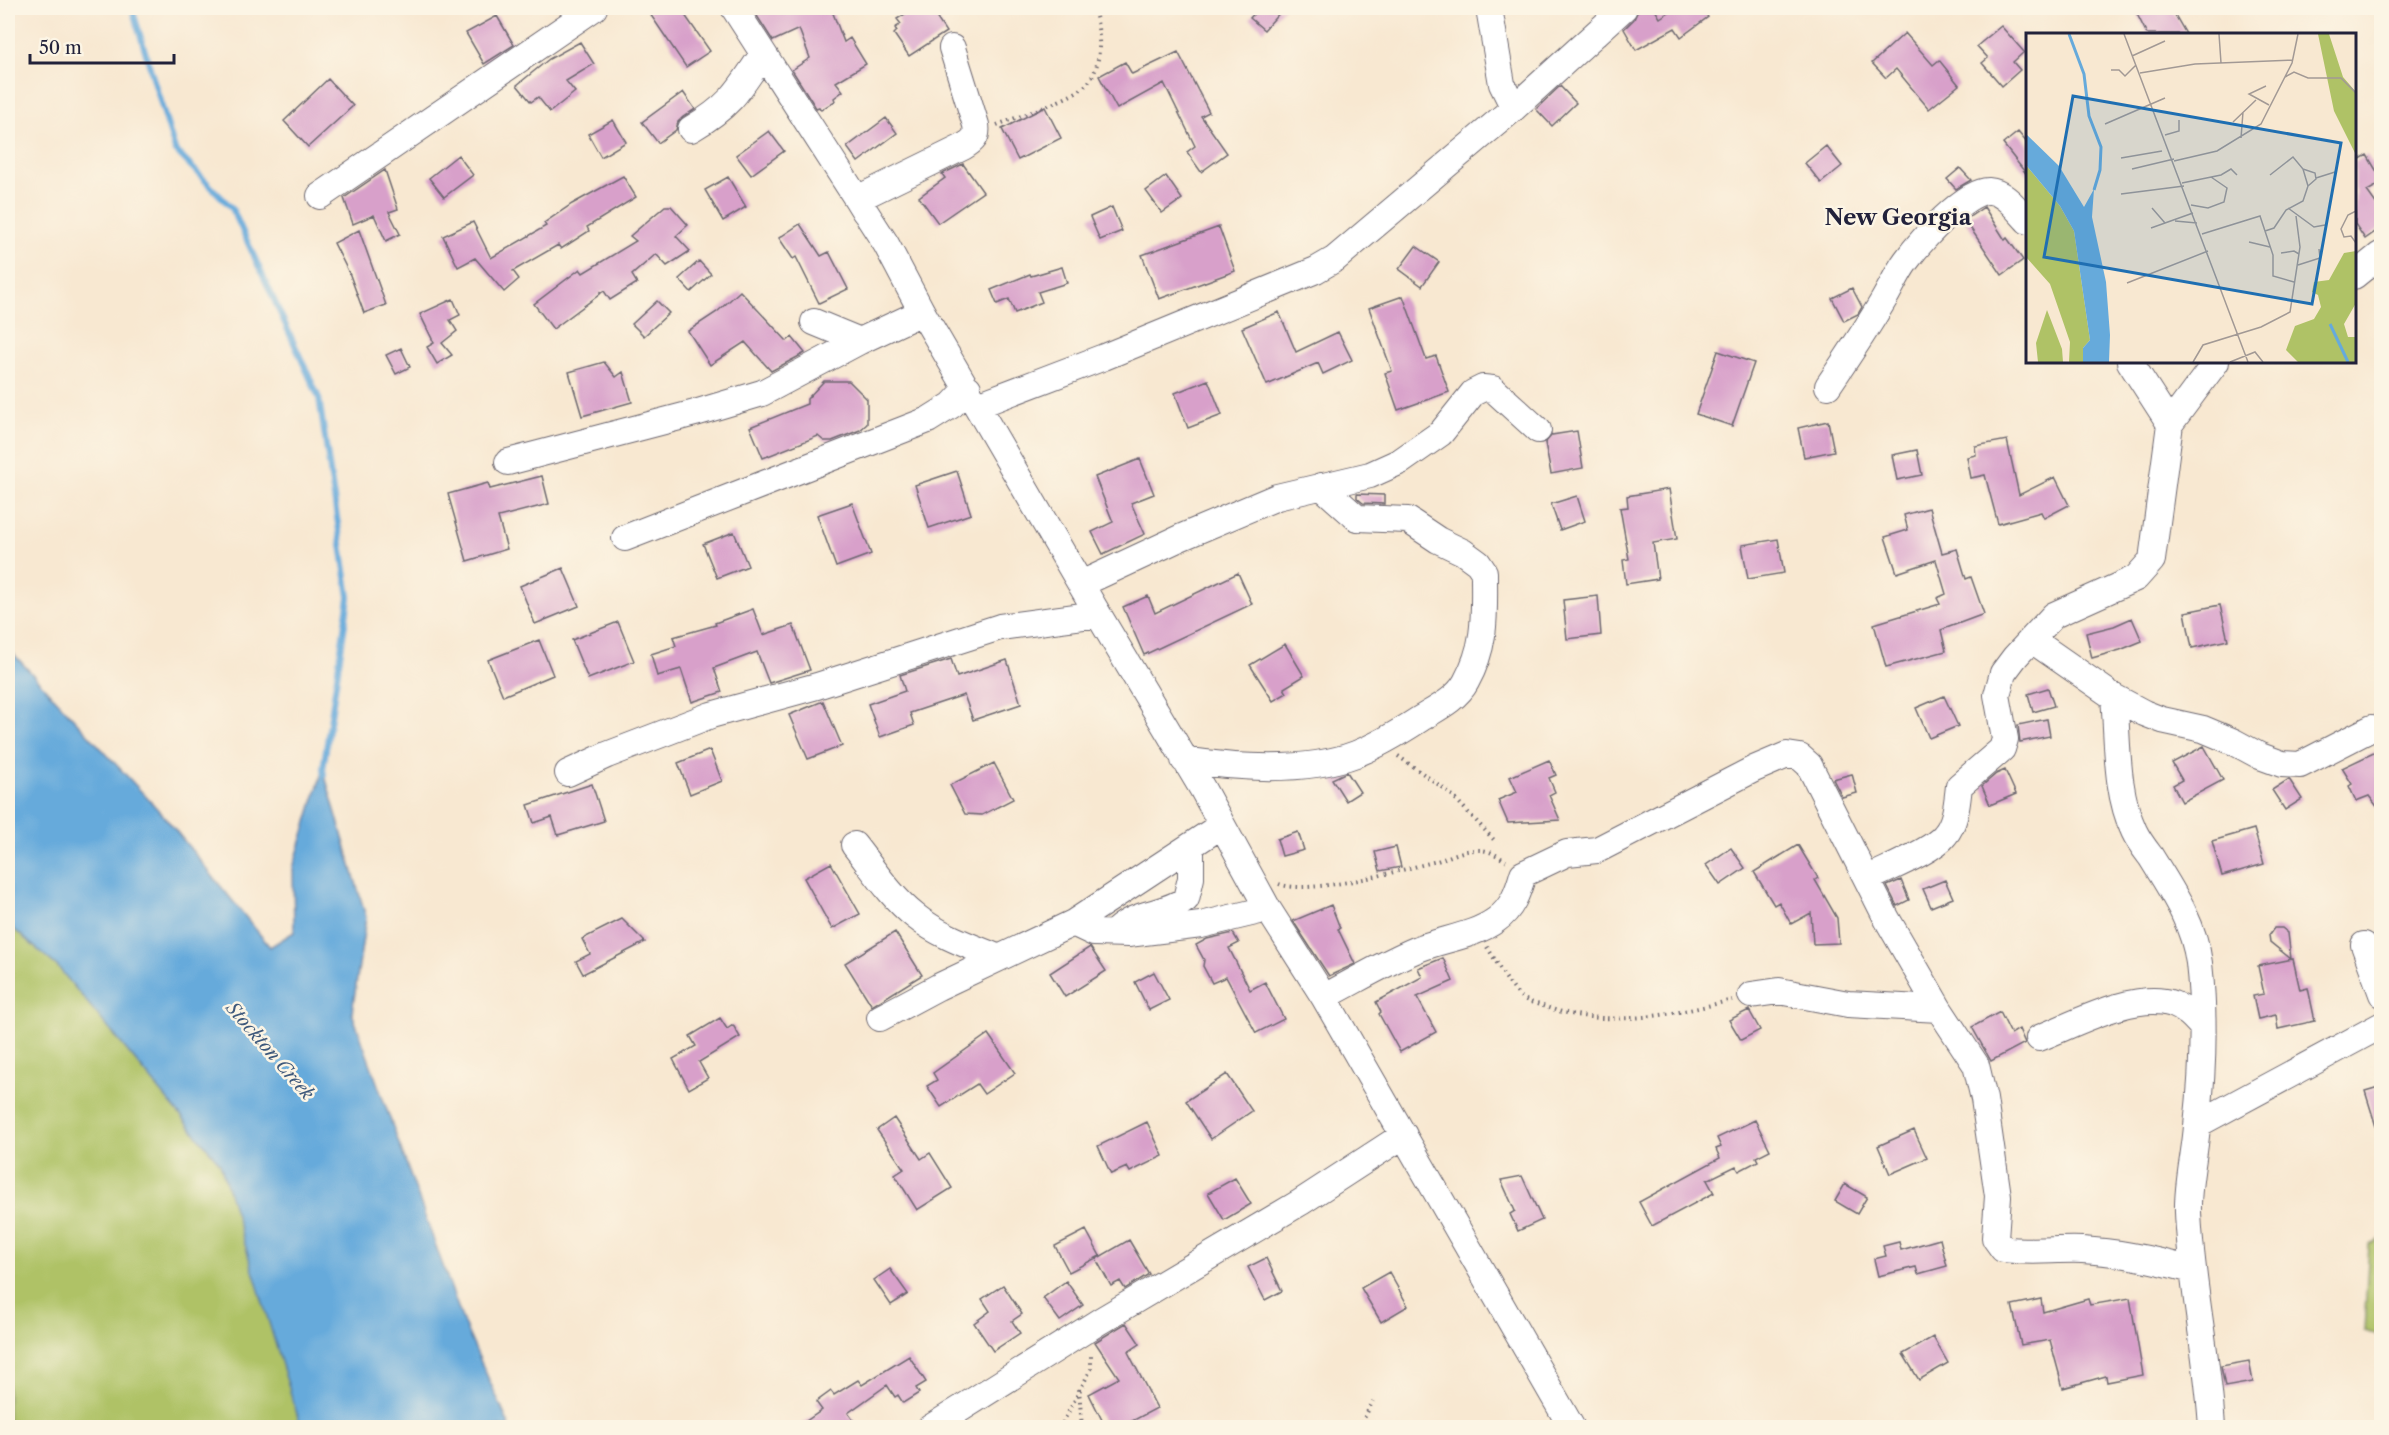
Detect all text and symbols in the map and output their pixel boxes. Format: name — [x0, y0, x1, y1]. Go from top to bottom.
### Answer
scale bar — [30, 27, 174, 65]
inset map — [2026, 33, 2356, 363]
text: 50 m — [39, 37, 82, 59]
district label: New Georgia — [1825, 204, 1972, 231]
water label: Stockton Creek — [221, 997, 319, 1105]

